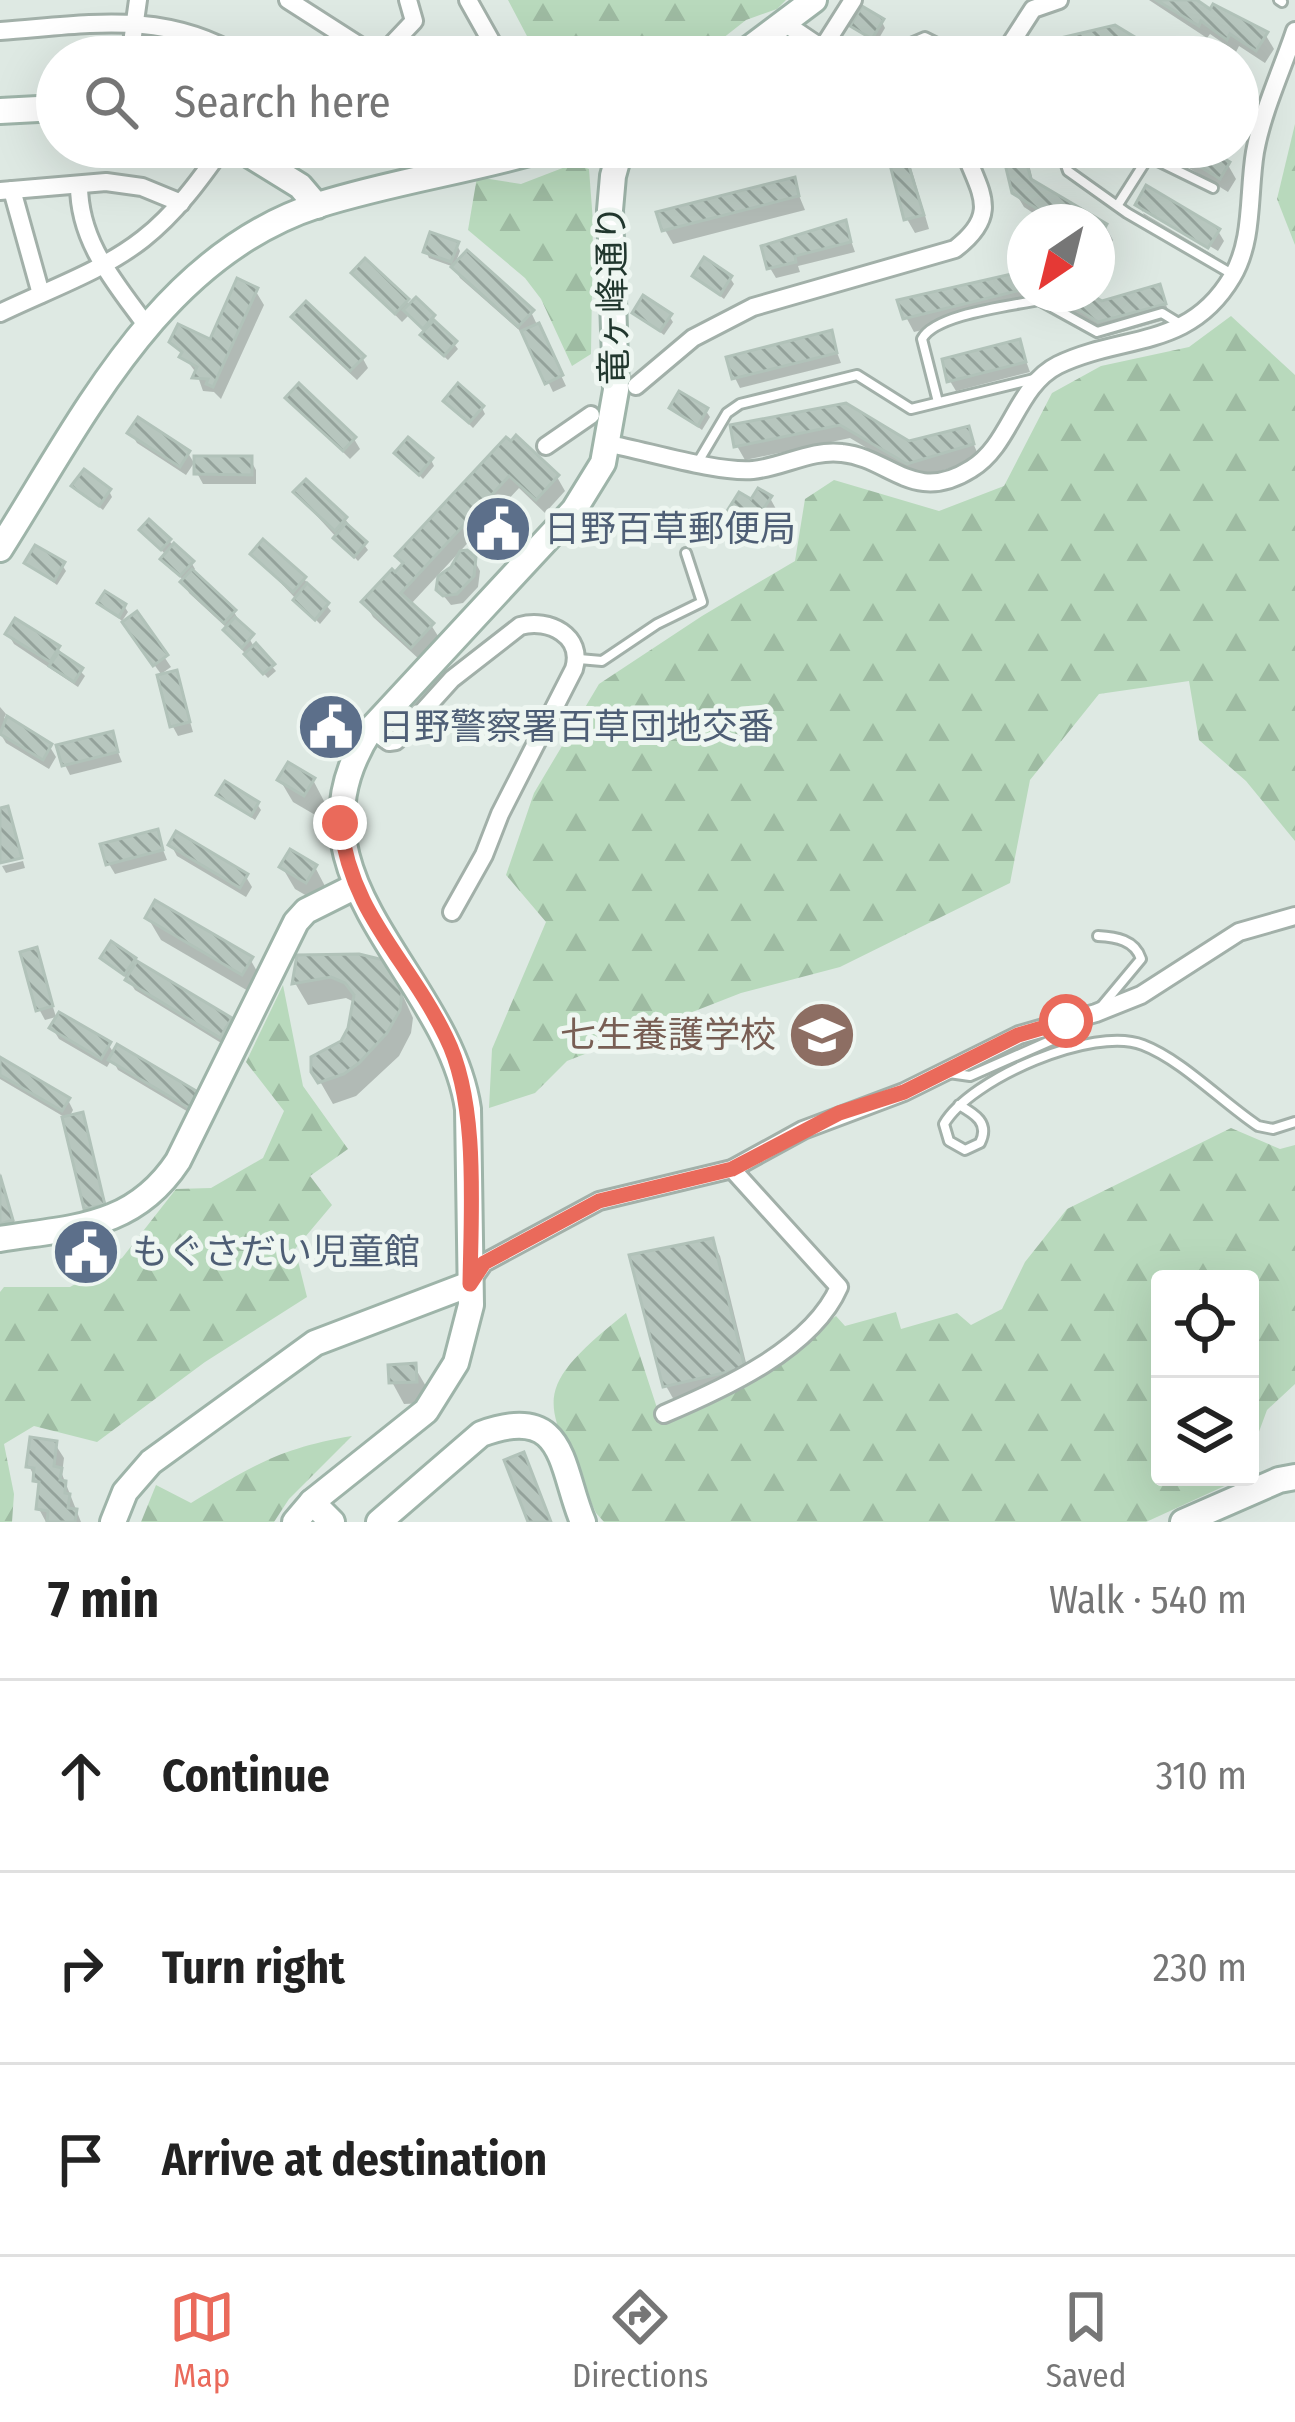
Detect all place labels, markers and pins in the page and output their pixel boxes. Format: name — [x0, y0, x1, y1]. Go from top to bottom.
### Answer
public building icon: 日野百草郵便局 — [463, 494, 533, 564]
place label: 日野百草郵便局 — [544, 507, 796, 551]
public building icon: 日野警察署百草団地交番 — [296, 692, 366, 762]
place label: 日野警察署百草団地交番 — [378, 705, 774, 749]
school or university icon: 七生養護学校 — [787, 1000, 857, 1070]
place label: 七生養護学校 — [560, 1013, 776, 1057]
public building icon: もぐさだい児童館 — [51, 1217, 121, 1287]
place label: もぐさだい児童館 — [132, 1230, 420, 1274]

